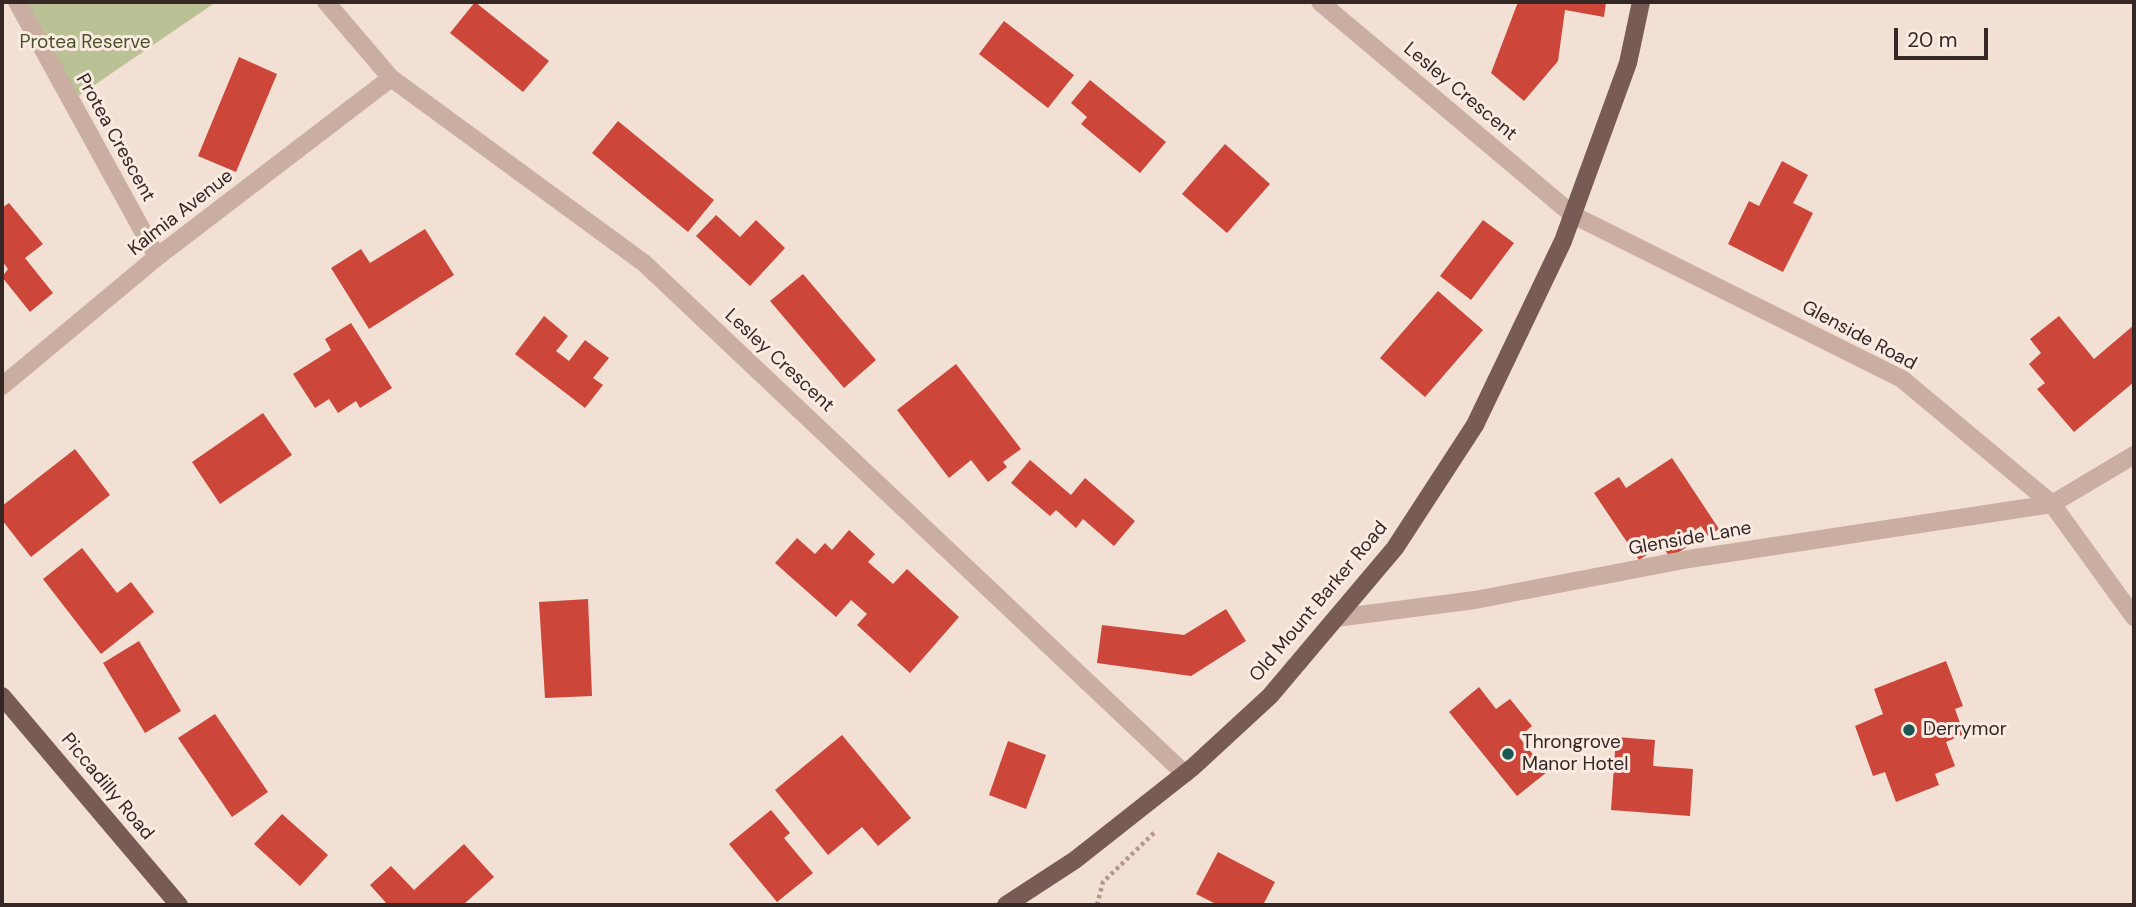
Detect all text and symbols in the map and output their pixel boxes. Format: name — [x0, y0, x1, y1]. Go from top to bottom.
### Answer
scale bar — [1898, 14, 1993, 58]
text: 20 m — [1907, 26, 1958, 54]
park label: Protea Reserve — [19, 32, 151, 54]
street label: Lesley Crescent — [1399, 38, 1521, 146]
street label: Protea Crescent — [70, 70, 160, 206]
street label: Kalmia Avenue — [124, 165, 238, 261]
street label: Glenside Road — [1798, 296, 1920, 376]
street label: Lesley Crescent — [720, 305, 838, 417]
street label: Old Mount Barker Road — [1245, 517, 1393, 687]
street label: Glenside Lane — [1627, 517, 1753, 561]
place label: Derrymor — [1923, 719, 2007, 741]
marker: Derrymor — [1901, 722, 1917, 738]
street label: Piccadilly Road — [56, 729, 158, 845]
place label: Throngrove Manor Hotel — [1522, 732, 1629, 776]
marker: Throngrove Manor Hotel — [1500, 746, 1516, 762]

